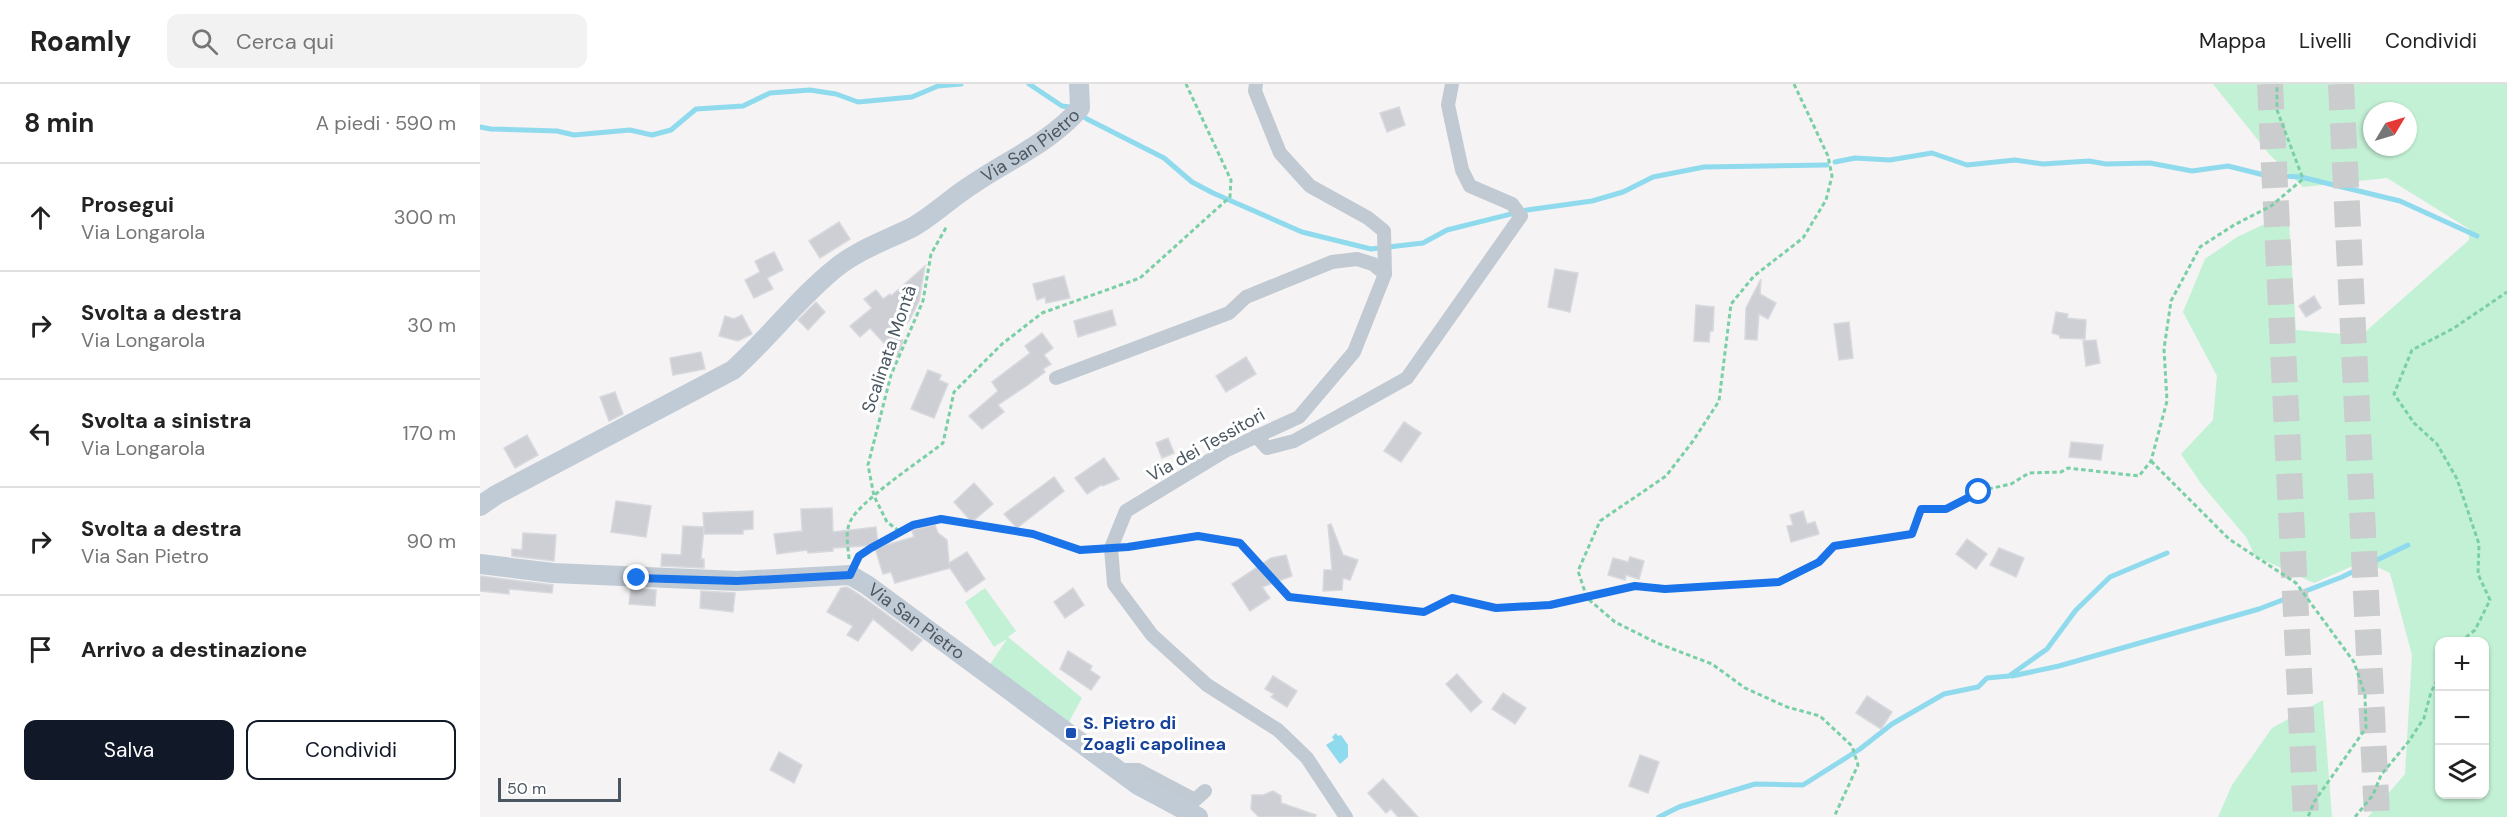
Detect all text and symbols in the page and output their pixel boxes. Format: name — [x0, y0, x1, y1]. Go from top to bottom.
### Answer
search box — [167, 14, 587, 68]
text: Roamly — [30, 23, 131, 60]
icon: search — [188, 25, 221, 58]
text: Cerca qui — [236, 27, 334, 56]
text: Mappa — [2199, 27, 2266, 55]
text: Livelli — [2299, 27, 2352, 55]
text: Condividi — [2385, 27, 2477, 55]
north arrow — [2363, 102, 2417, 156]
street label: Via San Pietro — [976, 103, 1085, 188]
text: 8 min — [24, 106, 94, 140]
text: A piedi · 590 m — [316, 110, 456, 136]
text: Prosegui — [81, 190, 174, 219]
icon: ahead — [24, 201, 57, 234]
text: 300 m — [394, 204, 456, 230]
text: Via Longarola — [81, 219, 205, 245]
street label: Scalinata Montà — [856, 282, 922, 416]
text: Svolta a destra — [81, 298, 242, 327]
icon: right — [24, 309, 57, 342]
text: 30 m — [407, 312, 456, 338]
text: Via Longarola — [81, 327, 205, 353]
street label: Via dei Tessitori — [1143, 403, 1269, 487]
text: Svolta a sinistra — [81, 406, 251, 435]
icon: left — [24, 417, 57, 450]
text: 170 m — [403, 420, 456, 446]
text: Via Longarola — [81, 435, 205, 461]
route start — [1965, 478, 1991, 504]
text: Svolta a destra — [81, 514, 242, 543]
icon: right — [24, 525, 57, 558]
text: 90 m — [407, 528, 456, 554]
text: Via San Pietro — [81, 543, 209, 569]
route end — [623, 564, 649, 590]
street label: Via San Pietro — [863, 578, 970, 665]
icon: arrive — [24, 633, 57, 666]
text: Arrivo a destinazione — [81, 635, 307, 664]
map controls — [2435, 637, 2489, 799]
button: + — [2435, 637, 2489, 691]
button: − — [2435, 691, 2489, 745]
place label: S. Pietro di Zoagli capolinea — [1083, 711, 1226, 756]
button: Salva — [24, 720, 234, 780]
button: Condividi — [246, 720, 456, 780]
marker: S. Pietro di Zoagli capolinea — [1064, 726, 1078, 740]
button: layers — [2435, 745, 2489, 799]
scale bar — [498, 775, 621, 802]
text: 50 m — [507, 778, 546, 799]

